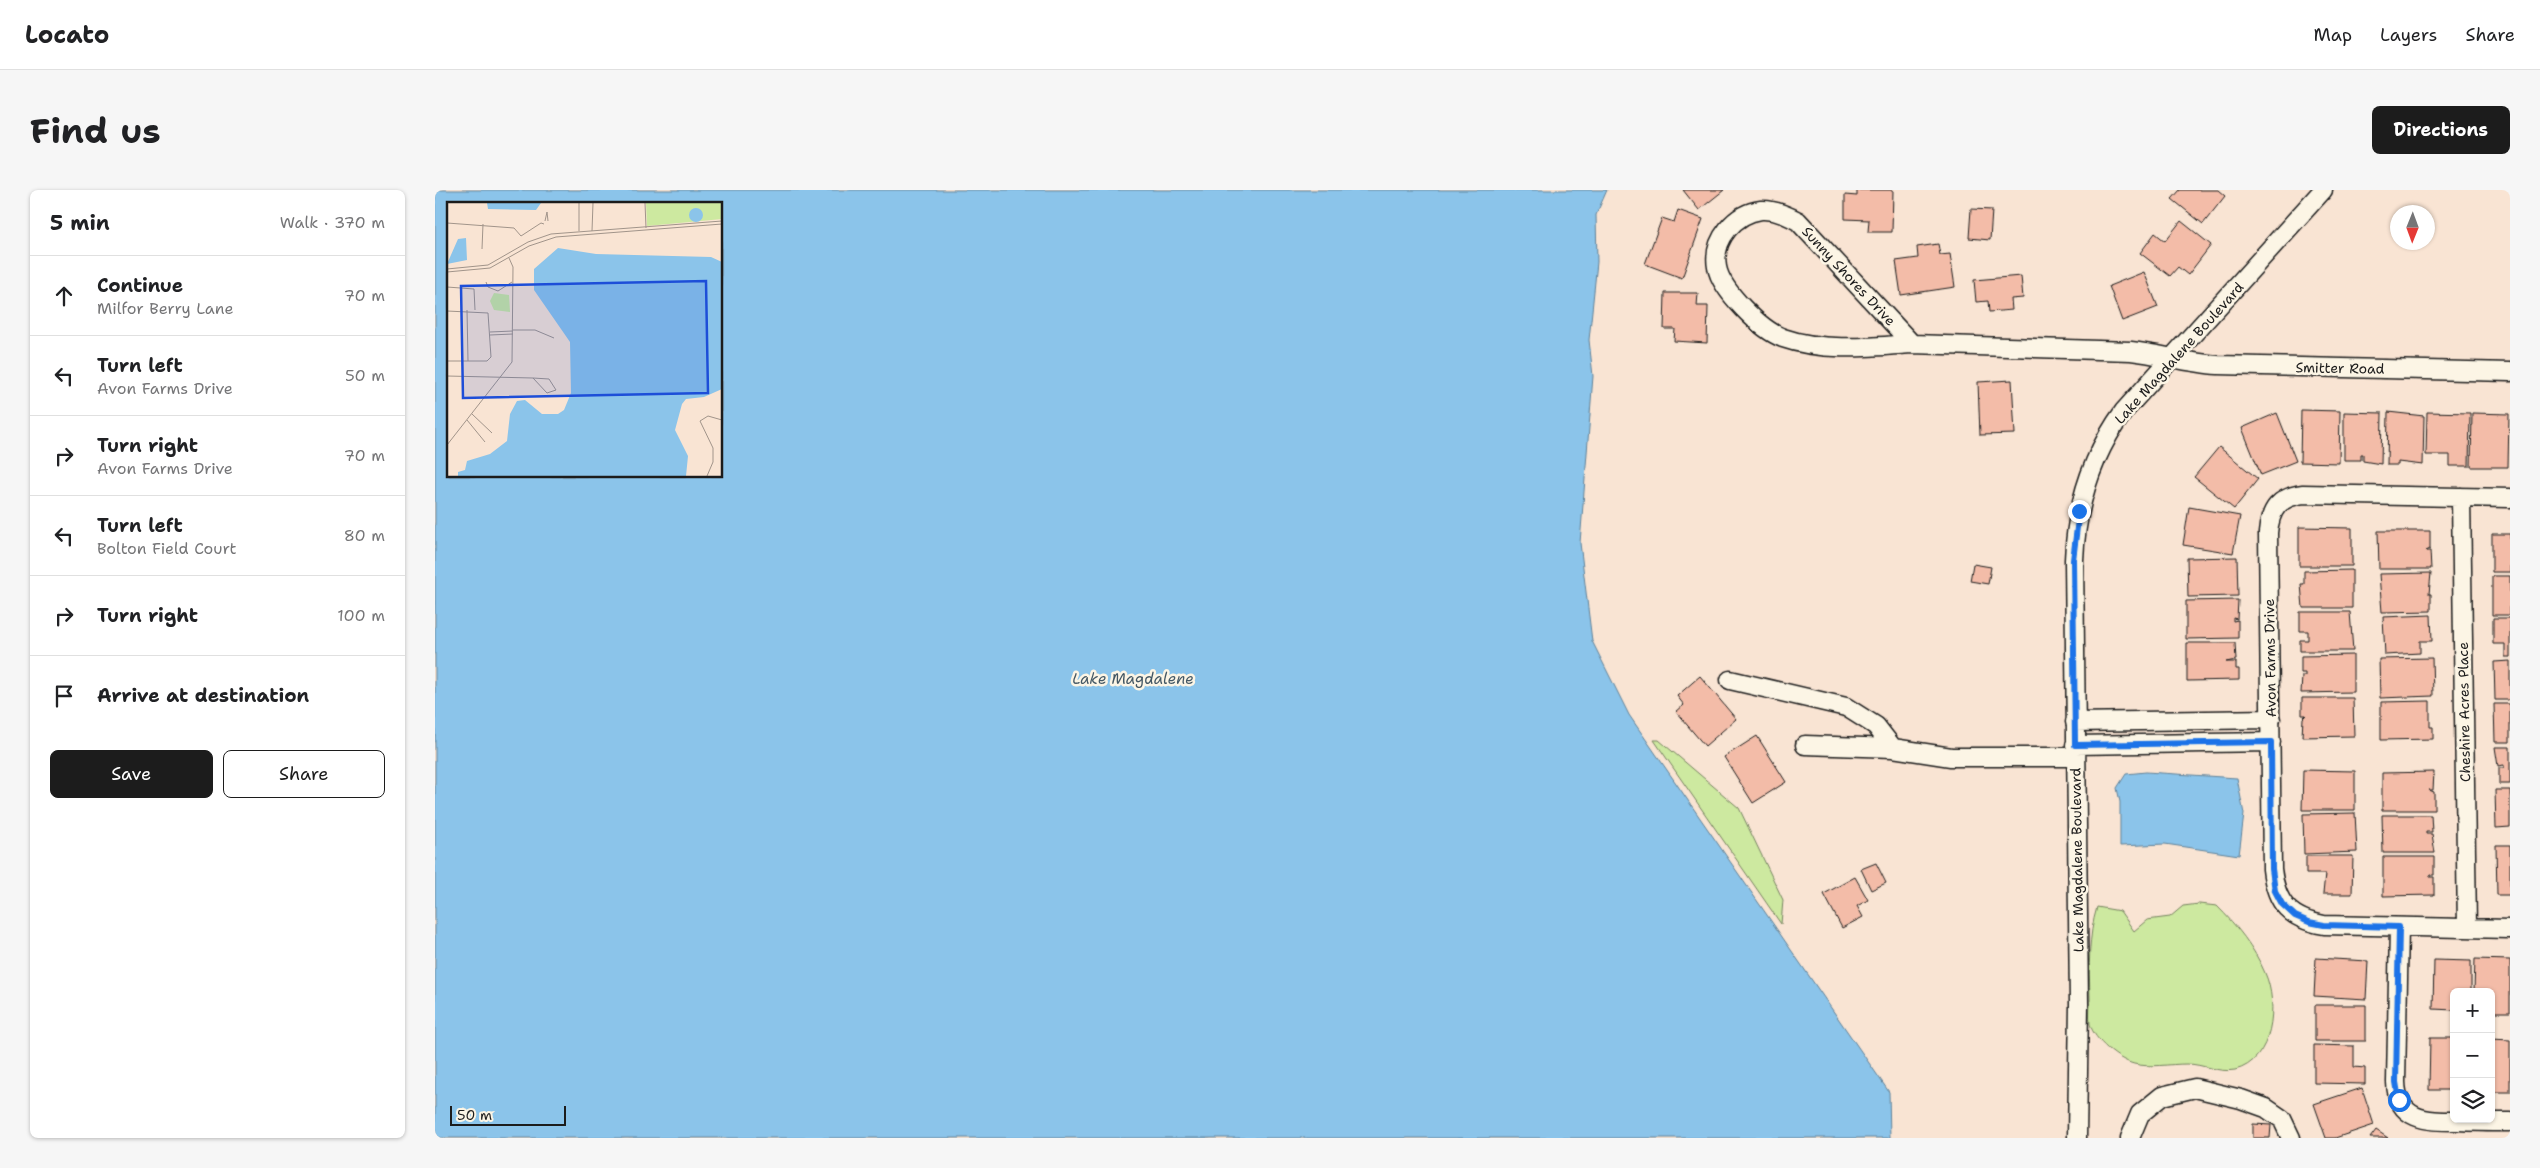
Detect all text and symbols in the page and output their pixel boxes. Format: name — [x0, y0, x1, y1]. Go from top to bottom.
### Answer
text: Locato — [25, 19, 109, 51]
text: Map — [2314, 23, 2352, 47]
text: Layers — [2380, 23, 2437, 47]
text: Share — [2465, 23, 2515, 47]
button: Directions — [2372, 106, 2510, 154]
text: Find us — [30, 107, 161, 154]
inset map — [447, 202, 723, 478]
north arrow — [2390, 205, 2435, 250]
text: 5 min — [50, 209, 110, 237]
text: Walk · 370 m — [280, 212, 385, 233]
street label: Sunny Shores Drive — [1798, 223, 1900, 330]
text: Continue — [97, 273, 183, 298]
street label: Lake Magdalene Boulevard — [2110, 278, 2248, 428]
icon: ahead — [50, 282, 78, 310]
text: 70 m — [344, 285, 385, 306]
text: Milfor Berry Lane — [97, 298, 234, 319]
text: Turn left — [97, 353, 183, 378]
street label: Smitter Road — [2295, 358, 2385, 378]
icon: left — [50, 362, 78, 390]
text: 50 m — [345, 365, 385, 386]
text: Avon Farms Drive — [97, 378, 233, 399]
text: Turn right — [97, 433, 198, 458]
icon: right — [50, 442, 78, 470]
text: 70 m — [344, 445, 385, 466]
text: Avon Farms Drive — [97, 458, 233, 479]
route end — [2068, 500, 2091, 523]
text: Turn left — [97, 513, 183, 538]
icon: left — [50, 522, 78, 550]
text: 80 m — [344, 525, 385, 546]
text: Bolton Field Court — [97, 538, 237, 559]
street label: Avon Farms Drive — [2260, 598, 2280, 718]
icon: right — [50, 602, 78, 630]
text: Turn right — [97, 603, 198, 628]
text: 100 m — [337, 605, 385, 626]
street label: Cheshire Acres Place — [2454, 642, 2474, 782]
water label: Lake Magdalene — [1072, 669, 1194, 689]
icon: arrive — [50, 682, 78, 710]
text: Arrive at destination — [97, 683, 309, 708]
button: Save — [50, 750, 213, 798]
button: Share — [223, 750, 385, 798]
street label: Lake Magdalene Boulevard — [2066, 767, 2088, 953]
map controls — [2450, 988, 2495, 1123]
button: + — [2450, 988, 2495, 1033]
button: − — [2450, 1033, 2495, 1078]
button: layers — [2450, 1078, 2495, 1123]
route start — [2388, 1089, 2411, 1112]
scale bar — [450, 1103, 566, 1126]
text: 50 m — [457, 1106, 492, 1124]

